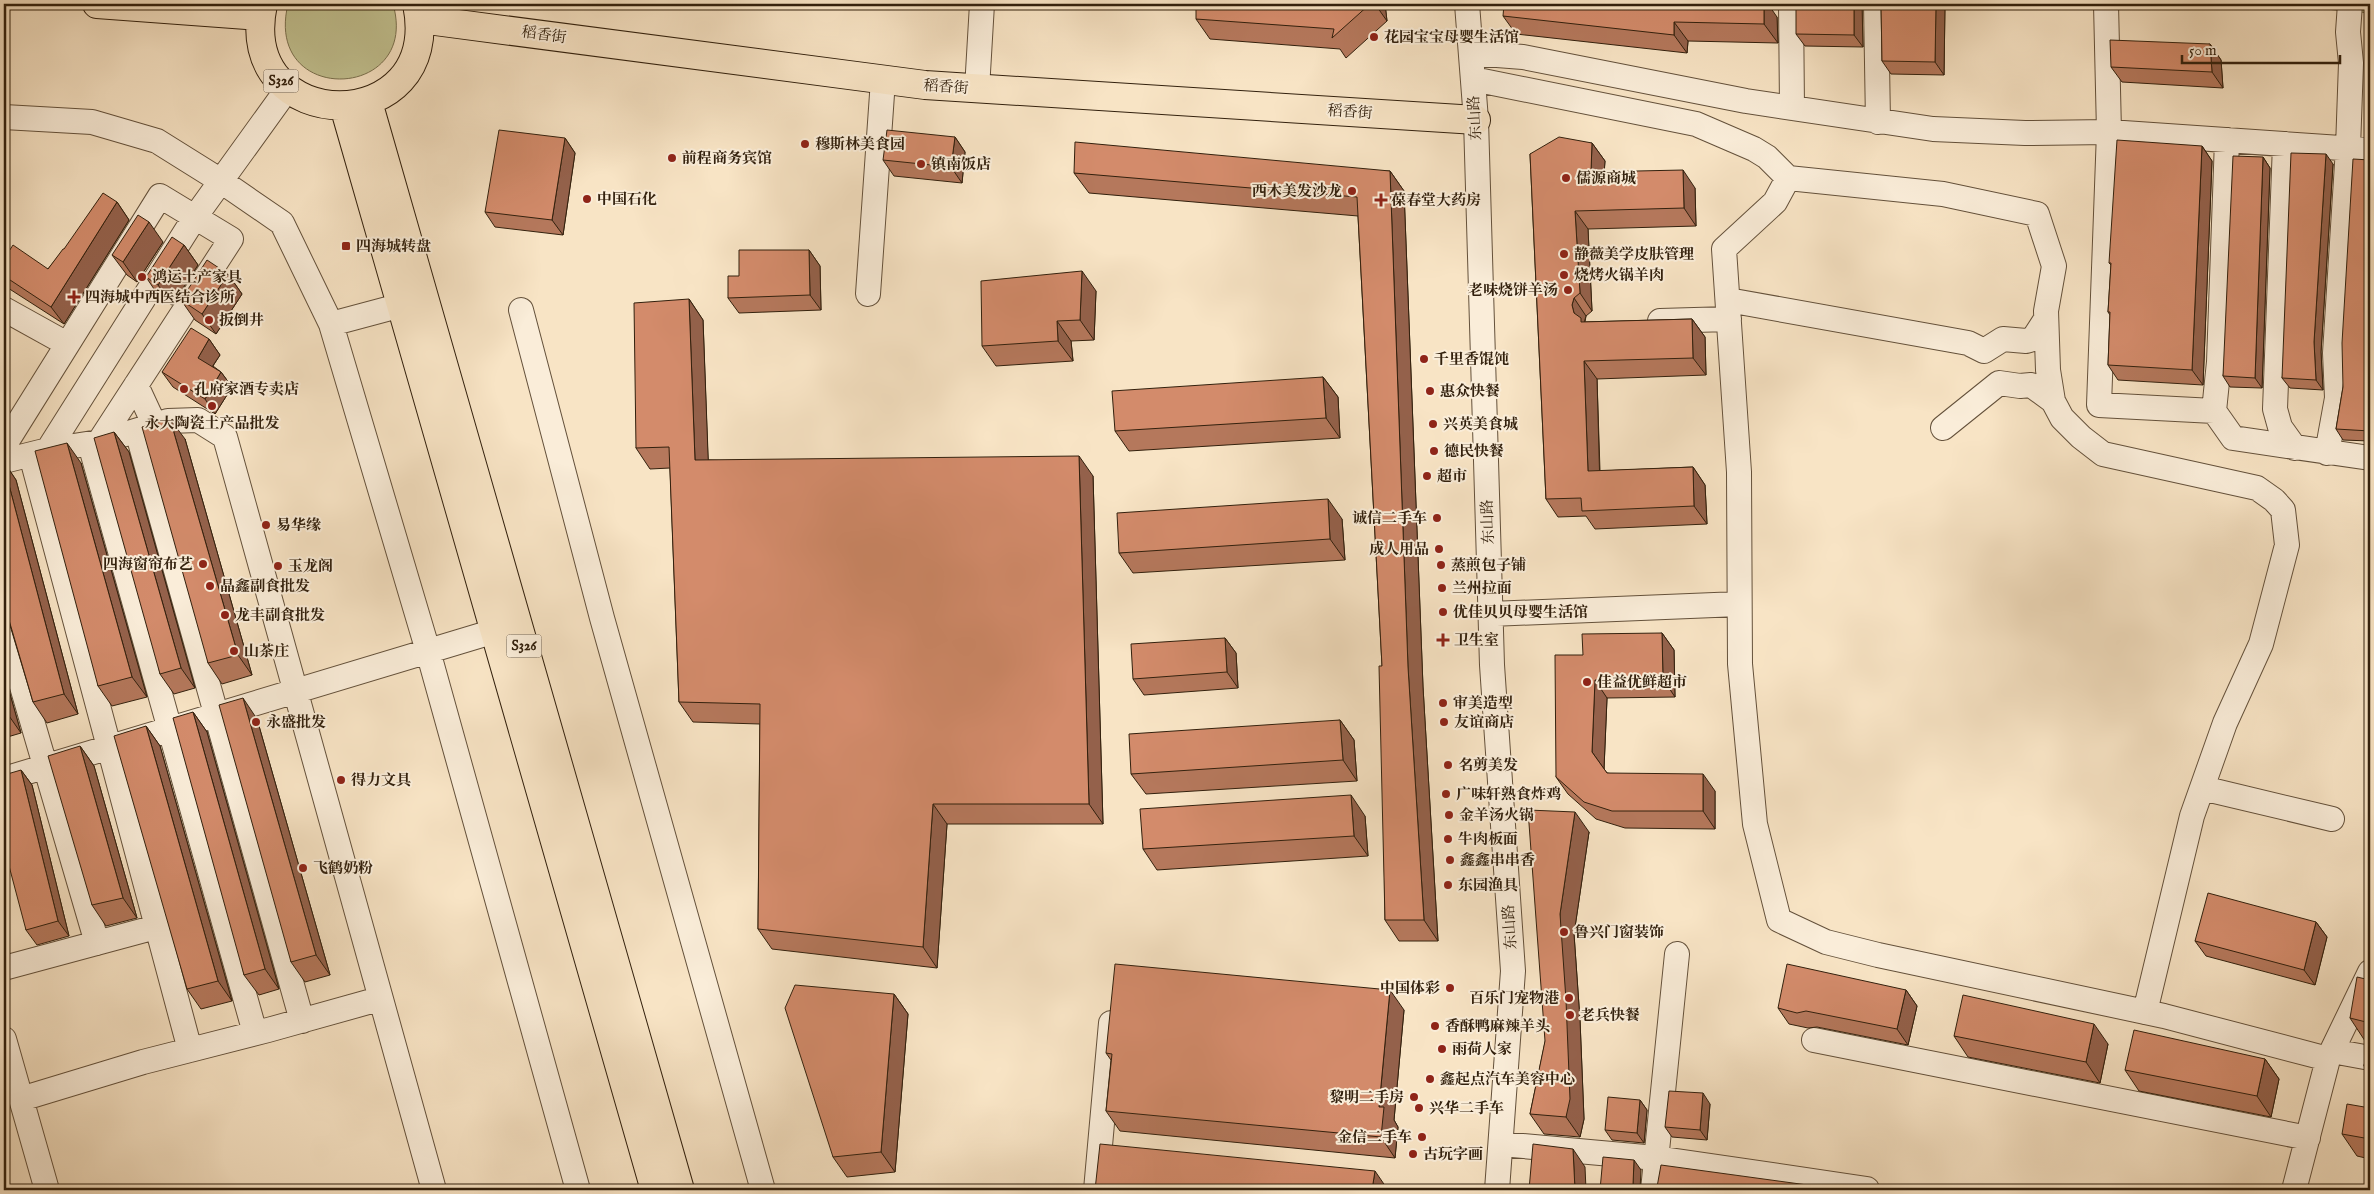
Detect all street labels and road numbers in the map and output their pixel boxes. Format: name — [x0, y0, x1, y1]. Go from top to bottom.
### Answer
street label: 稻香街 — [520, 22, 568, 48]
road number: S326 — [264, 70, 298, 92]
street label: 稻香街 — [923, 76, 969, 98]
street label: 东山路 — [1464, 95, 1486, 141]
street label: 稻香街 — [1327, 101, 1373, 123]
street label: 东山路 — [1478, 499, 1498, 545]
road number: S326 — [506, 634, 542, 658]
street label: 东山路 — [1499, 904, 1521, 950]

